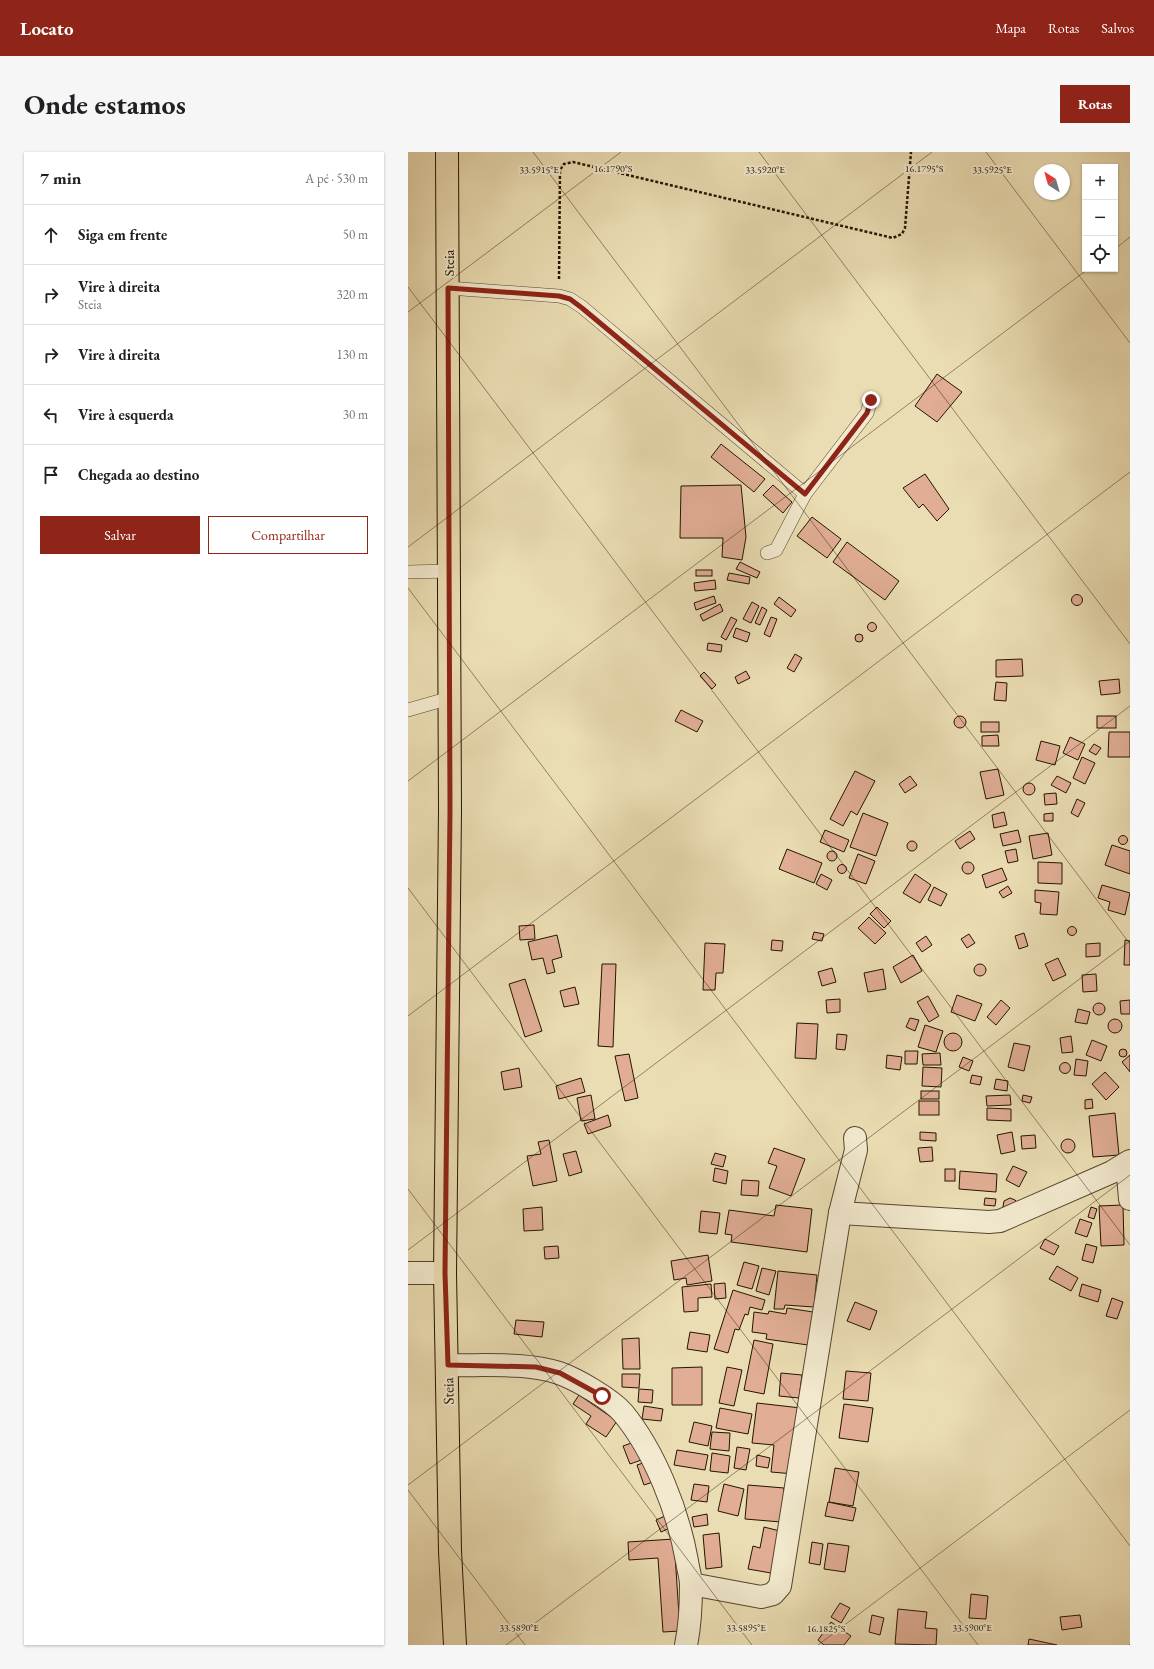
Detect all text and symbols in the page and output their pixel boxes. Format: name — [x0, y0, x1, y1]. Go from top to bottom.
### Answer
text: Locato — [20, 16, 74, 41]
text: Mapa — [995, 19, 1026, 37]
text: Rotas — [1048, 19, 1079, 37]
text: Salvos — [1101, 19, 1134, 37]
button: Rotas — [1060, 85, 1130, 123]
text: Onde estamos — [24, 86, 186, 122]
text: 16.1790°S — [594, 162, 633, 175]
text: 16.1795°S — [905, 162, 944, 175]
text: 33.5915°E — [519, 163, 559, 176]
text: 33.5920°E — [745, 163, 785, 176]
text: 33.5925°E — [972, 163, 1012, 176]
north arrow — [1034, 164, 1070, 200]
map controls — [1082, 164, 1118, 272]
button: + — [1082, 164, 1118, 200]
text: 7 min — [40, 167, 81, 189]
text: A pé · 530 m — [305, 170, 368, 187]
button: − — [1082, 200, 1118, 236]
icon: ahead — [40, 224, 62, 246]
text: Siga em frente — [78, 225, 167, 244]
text: 50 m — [343, 226, 368, 243]
button: locate — [1082, 236, 1118, 272]
street label: Steia — [439, 249, 458, 277]
text: Vire à direita — [78, 277, 160, 296]
icon: right — [40, 284, 62, 306]
text: 320 m — [337, 286, 368, 303]
text: Steia — [78, 296, 102, 313]
icon: right — [40, 344, 62, 366]
text: Vire à direita — [78, 345, 160, 364]
text: 130 m — [337, 346, 368, 363]
route end — [862, 391, 880, 409]
icon: left — [40, 404, 62, 426]
text: Vire à esquerda — [78, 405, 174, 424]
text: 30 m — [343, 406, 368, 423]
icon: arrive — [40, 464, 62, 486]
text: Chegada ao destino — [78, 465, 199, 484]
button: Salvar — [40, 516, 200, 554]
button: Compartilhar — [208, 516, 368, 554]
street label: Steia — [438, 1377, 458, 1405]
route start — [593, 1387, 611, 1405]
text: 33.5890°E — [499, 1621, 539, 1634]
text: 33.5895°E — [726, 1621, 766, 1634]
text: 33.5900°E — [952, 1621, 992, 1634]
text: 16.1825°S — [807, 1622, 846, 1635]

